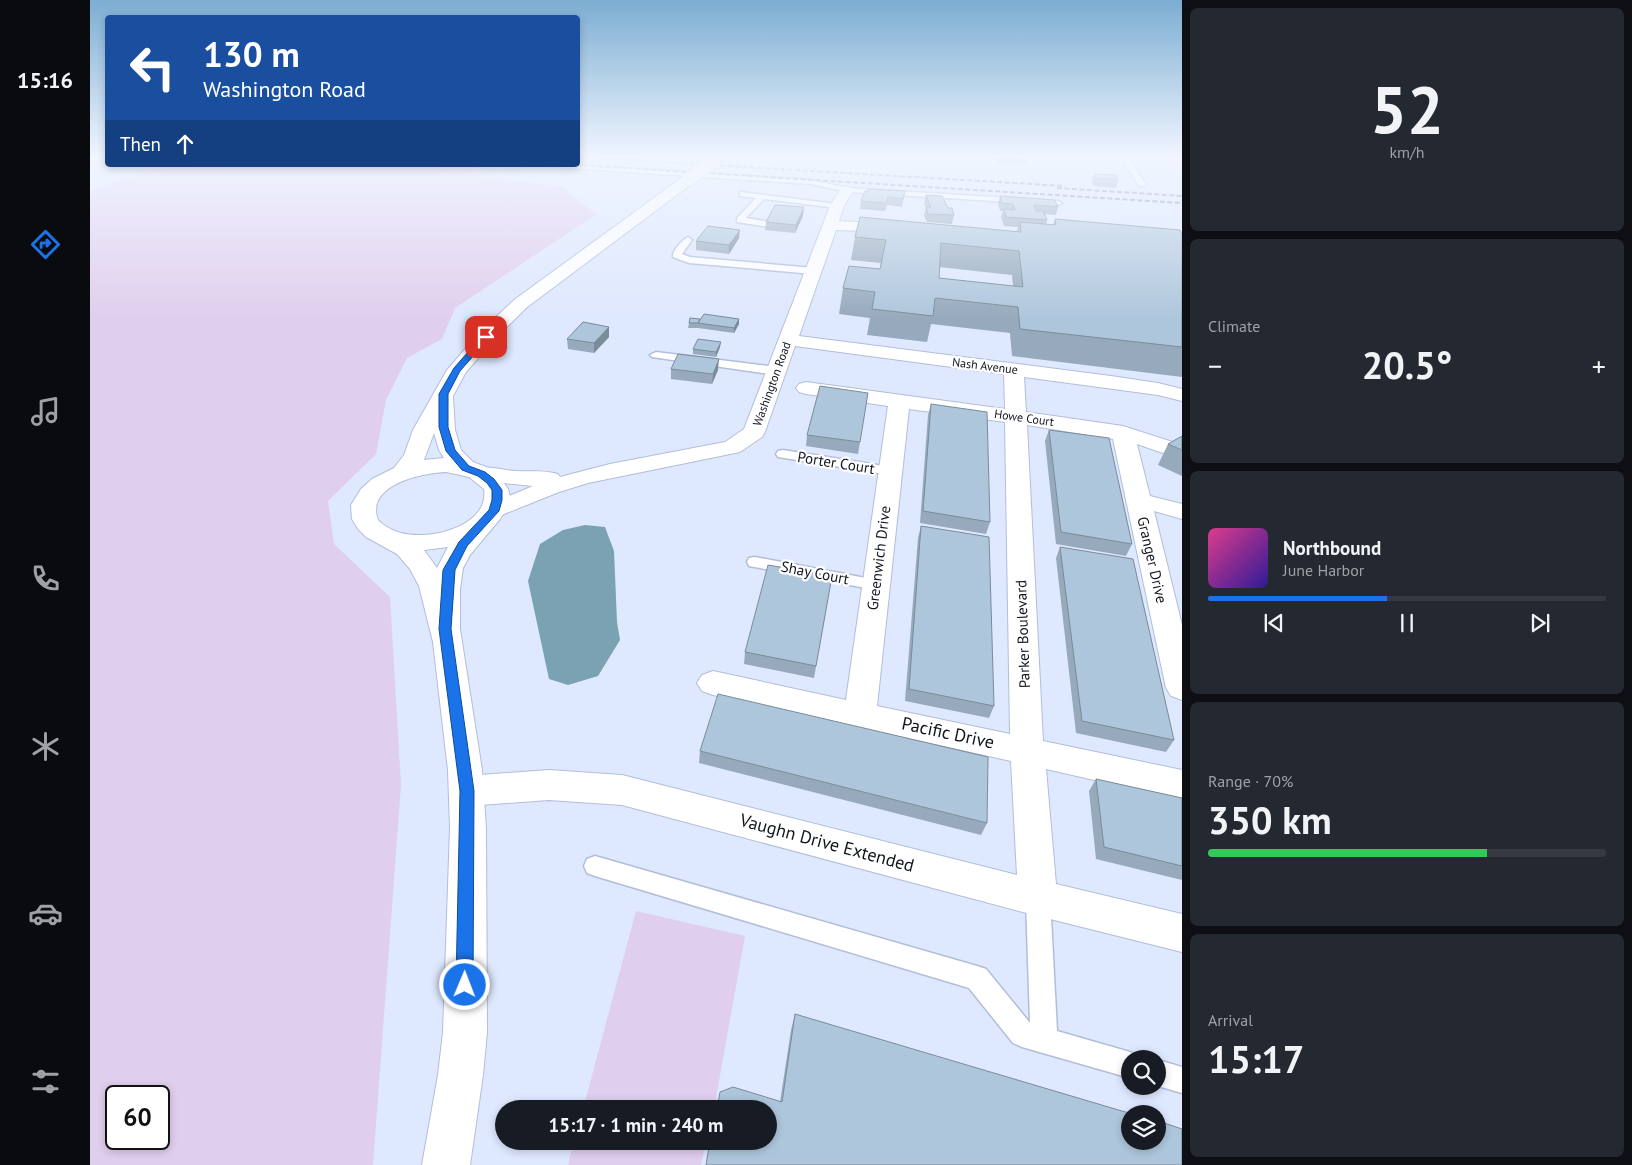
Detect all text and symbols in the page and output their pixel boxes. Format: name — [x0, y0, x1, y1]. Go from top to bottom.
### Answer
text: 130 m — [203, 31, 300, 77]
icon: left — [120, 35, 185, 100]
text: 15:16 — [17, 66, 73, 94]
text: 52 — [1370, 67, 1444, 151]
text: Washington Road — [203, 75, 366, 103]
icon: ahead — [171, 130, 199, 158]
text: Then — [120, 132, 161, 156]
text: km/h — [1389, 142, 1425, 162]
icon: directions — [28, 227, 63, 262]
pin — [465, 316, 507, 358]
text: Climate — [1208, 316, 1260, 336]
icon: arrive — [472, 323, 500, 351]
street label: Washington Road — [749, 340, 794, 428]
text: 20.5° — [1362, 340, 1452, 389]
text: − — [1208, 347, 1222, 384]
text: + — [1592, 347, 1606, 384]
street label: Nash Avenue — [951, 354, 1019, 377]
icon: music — [28, 394, 63, 429]
street label: Howe Court — [993, 406, 1055, 429]
street label: Porter Court — [796, 447, 876, 478]
street label: Greenwich Drive — [863, 505, 894, 611]
street label: Granger Drive — [1133, 515, 1172, 605]
text: Northbound — [1283, 536, 1381, 560]
street label: Shay Court — [779, 557, 851, 588]
text: June Harbor — [1283, 560, 1364, 580]
icon: phone — [28, 561, 63, 596]
street label: Parker Boulevard — [1011, 579, 1034, 689]
icon: previous — [1260, 609, 1288, 637]
icon: pause — [1393, 609, 1421, 637]
icon: next — [1526, 609, 1554, 637]
street label: Pacific Drive — [900, 712, 996, 754]
icon: climate — [28, 729, 63, 764]
text: Range · 70% — [1208, 771, 1293, 791]
text: 350 km — [1208, 795, 1332, 844]
street label: Vaughn Drive Extended — [736, 808, 917, 877]
icon: car — [28, 896, 63, 931]
position arrow — [438, 958, 490, 1010]
text: Arrival — [1208, 1010, 1253, 1030]
text: 15:17 — [1208, 1034, 1304, 1083]
map controls — [1121, 1050, 1166, 1150]
button: search — [1121, 1050, 1166, 1095]
icon: filters — [28, 1064, 63, 1099]
speed limit sign: 60 — [105, 1085, 170, 1150]
button: layers — [1121, 1105, 1166, 1150]
text: 15:17 · 1 min · 240 m — [549, 1113, 723, 1137]

